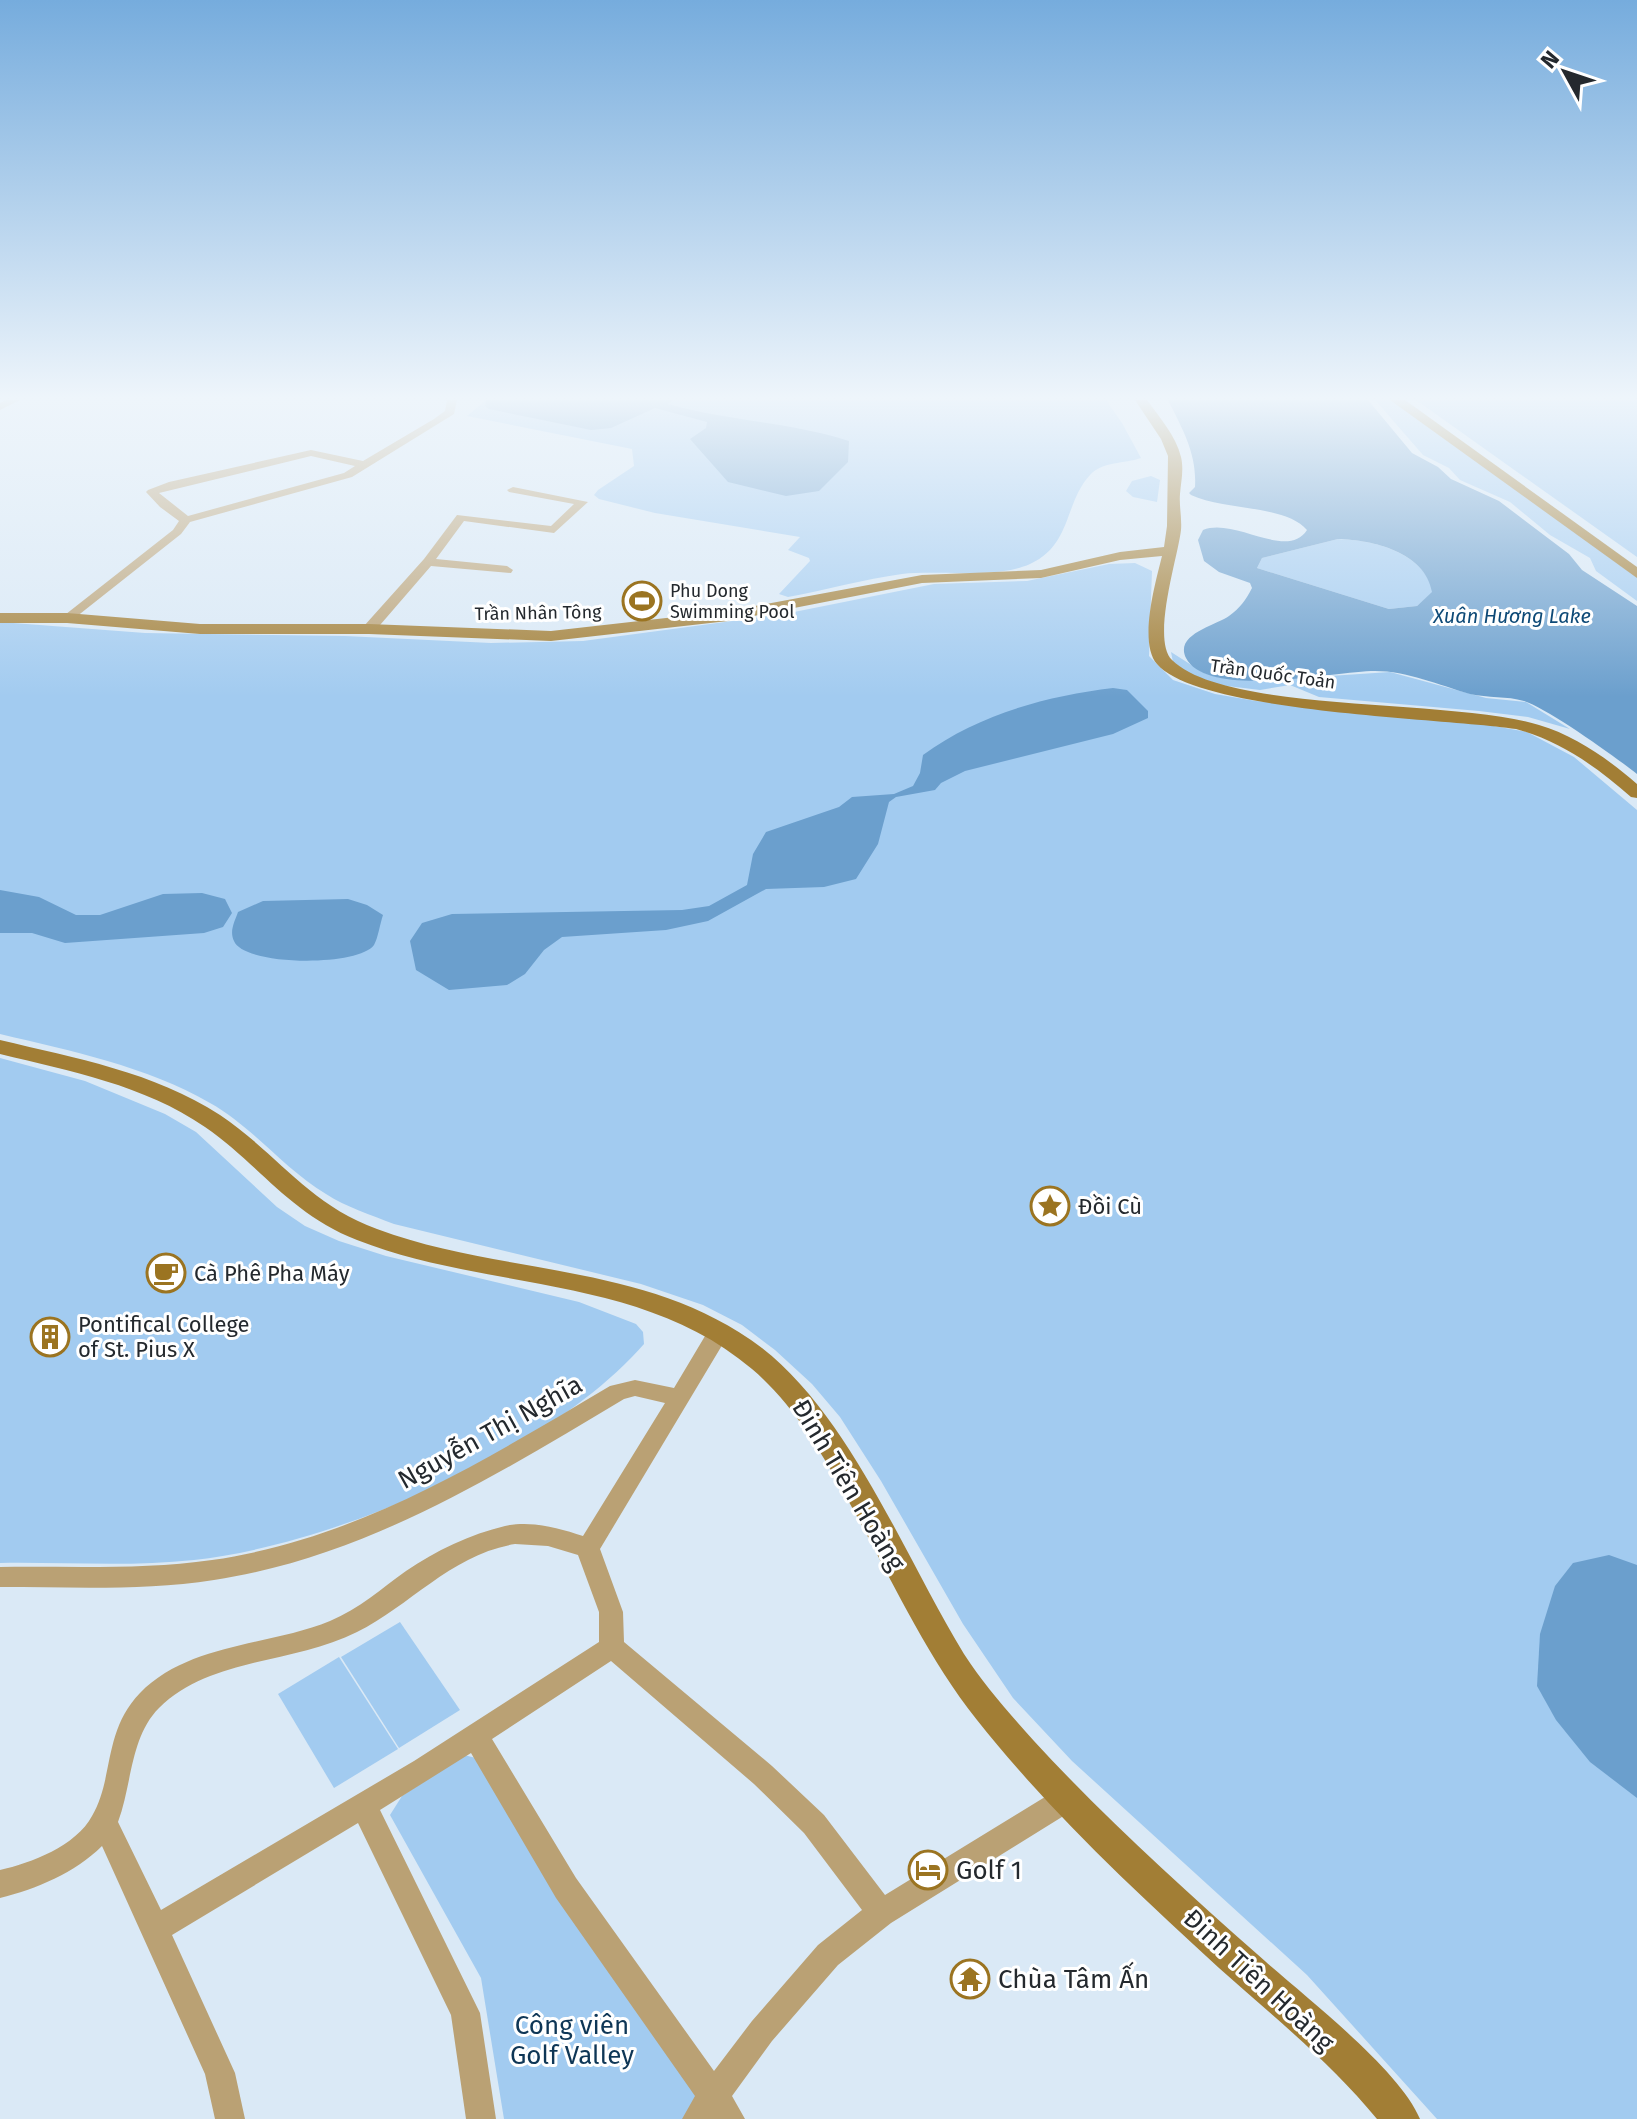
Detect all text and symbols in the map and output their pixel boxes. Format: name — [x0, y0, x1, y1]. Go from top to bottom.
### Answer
north arrow — [1525, 32, 1605, 112]
text: N — [1535, 45, 1565, 74]
sports icon: Phu Dong Swimming Pool — [621, 580, 663, 622]
place label: Phu Dong Swimming Pool — [670, 580, 795, 623]
street label: Trần Nhân Tông — [474, 601, 602, 625]
water label: Xuân Hương Lake — [1432, 604, 1591, 628]
street label: Trần Quốc Toản — [1209, 654, 1337, 694]
place icon: Đồi Cù — [1029, 1185, 1071, 1227]
place label: Đồi Cù — [1078, 1193, 1142, 1220]
cafe icon: Cà Phê Pha Máy — [145, 1252, 187, 1294]
place label: Cà Phê Pha Máy — [194, 1260, 350, 1287]
place label: Pontifical College of St. Pius X — [78, 1311, 250, 1363]
building icon: Pontifical College of St. Pius X — [29, 1316, 71, 1358]
street label: Nguyễn Thị Nghĩa — [393, 1369, 588, 1496]
street label: Đinh Tiên Hoàng — [785, 1394, 912, 1577]
hotel icon: Golf 1 — [907, 1849, 949, 1891]
place label: Golf 1 — [956, 1855, 1022, 1886]
street label: Đinh Tiên Hoàng — [1177, 1903, 1341, 2058]
temple icon: Chùa Tâm Ấn — [949, 1958, 991, 2000]
place label: Chùa Tâm Ấn — [998, 1961, 1149, 1995]
park label: Công viên Golf Valley — [510, 2010, 634, 2071]

